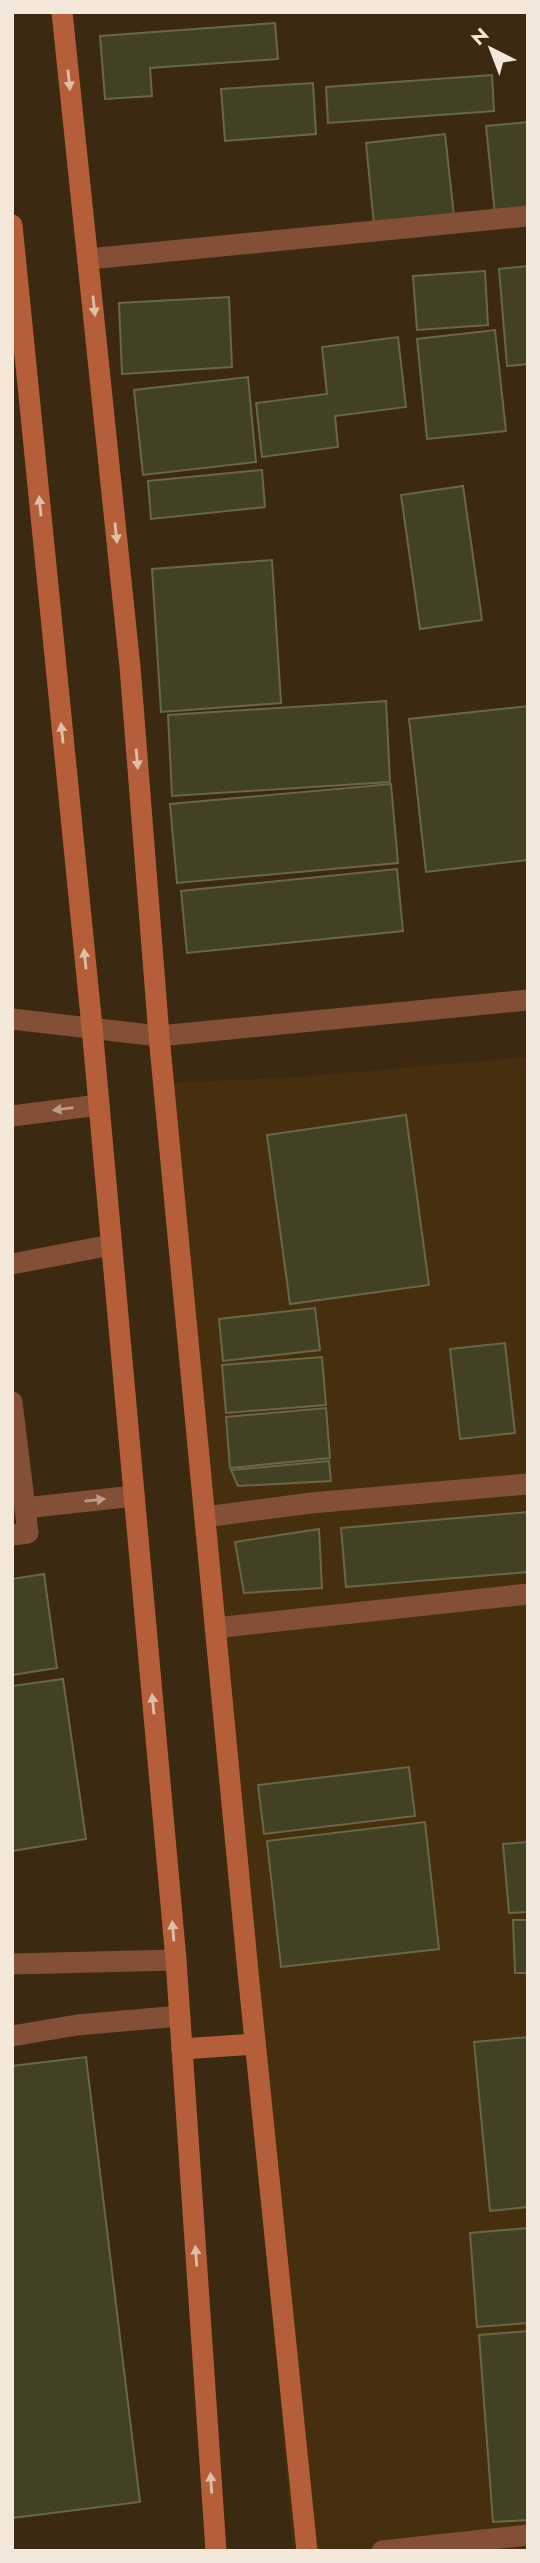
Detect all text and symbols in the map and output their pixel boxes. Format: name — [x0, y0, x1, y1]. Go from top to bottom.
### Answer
north arrow — [456, 14, 526, 84]
text: N — [465, 22, 495, 52]
one-way arrow — [63, 69, 74, 91]
one-way arrow — [89, 295, 100, 317]
one-way arrow — [34, 495, 45, 517]
one-way arrow — [111, 522, 122, 544]
one-way arrow — [57, 722, 68, 744]
one-way arrow — [132, 748, 143, 770]
one-way arrow — [79, 948, 90, 970]
one-way arrow — [52, 1104, 74, 1115]
one-way arrow — [84, 1495, 106, 1506]
one-way arrow — [147, 1693, 158, 1715]
one-way arrow — [168, 1920, 179, 1942]
one-way arrow — [190, 2244, 201, 2266]
one-way arrow — [205, 2471, 216, 2493]

